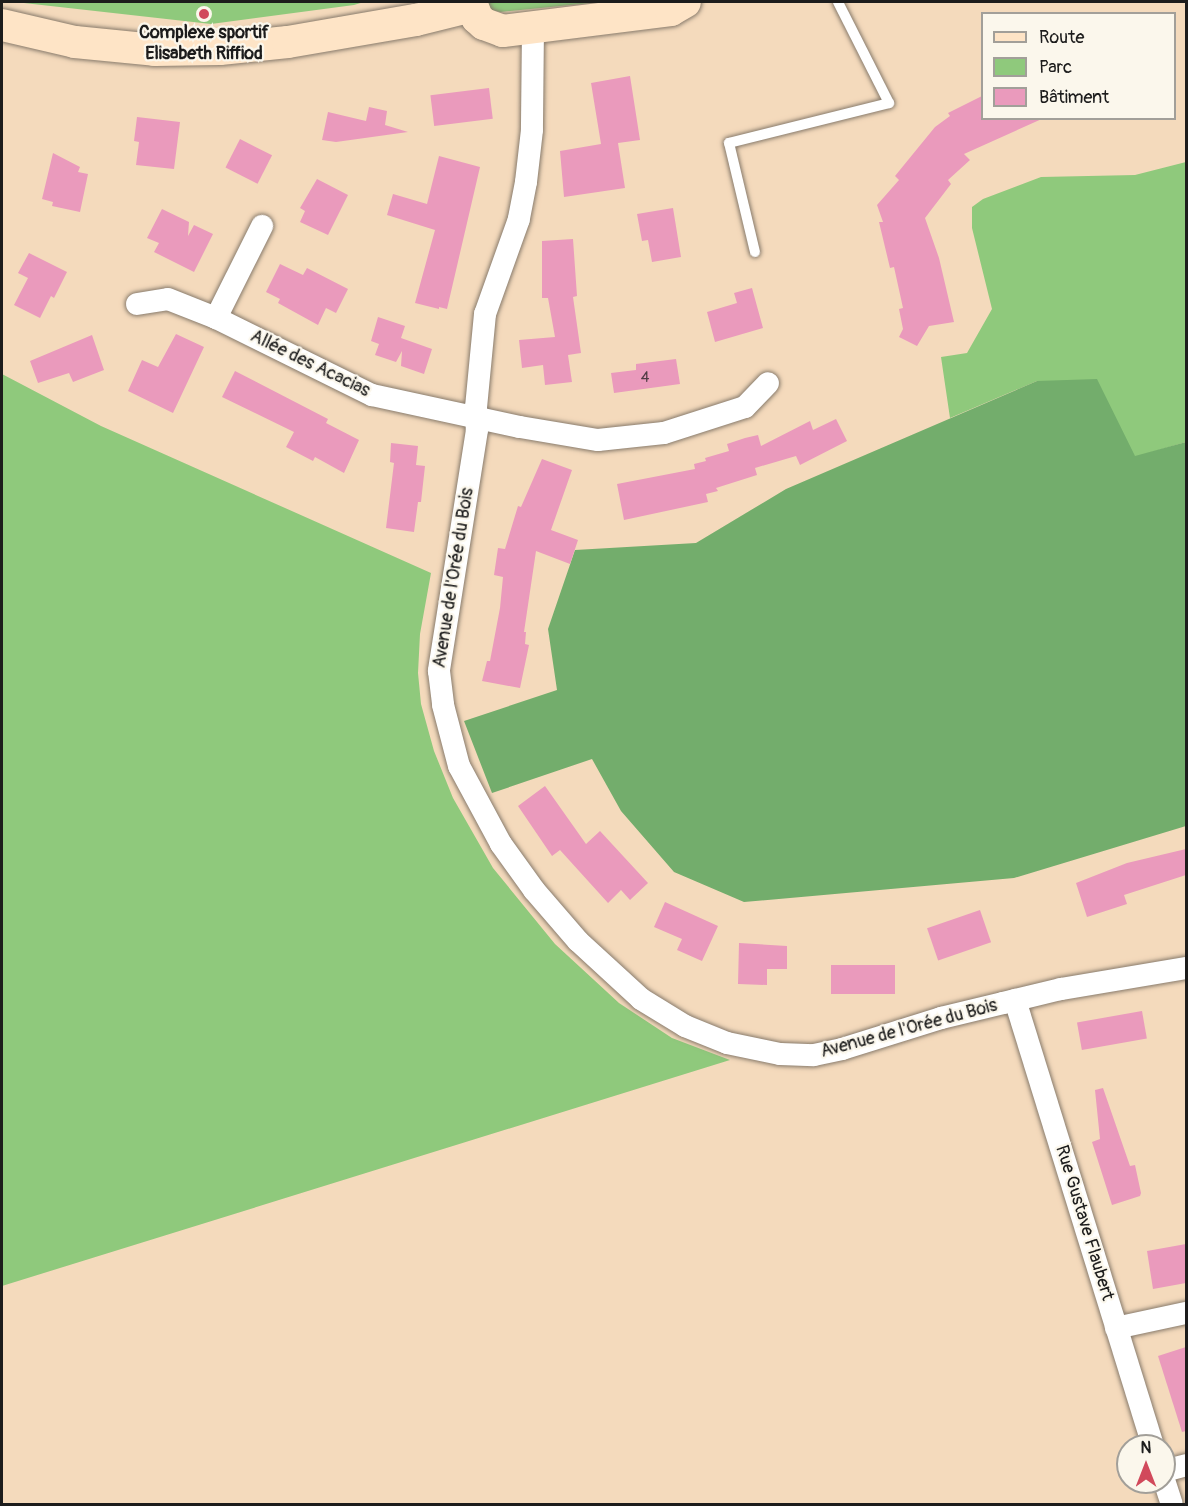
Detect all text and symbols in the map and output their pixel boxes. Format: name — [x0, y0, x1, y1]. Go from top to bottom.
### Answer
marker: Complexe sportif Elisabeth Riffiod — [197, 7, 211, 21]
legend — [981, 12, 1176, 120]
place label: Complexe sportif Elisabeth Riffiod — [139, 23, 269, 66]
text: Route — [1039, 26, 1084, 49]
text: Parc — [1039, 56, 1072, 79]
text: Bâtiment — [1039, 86, 1109, 109]
street label: Allée des Acacias — [247, 326, 373, 402]
house number: 4 — [641, 369, 649, 387]
street label: Avenue de l'Orée du Bois — [429, 486, 479, 670]
street label: Avenue de l'Orée du Bois — [818, 995, 1000, 1063]
street label: Rue Gustave Flaubert — [1050, 1143, 1118, 1303]
north arrow — [1116, 1434, 1176, 1494]
text: N — [1141, 1438, 1151, 1458]

